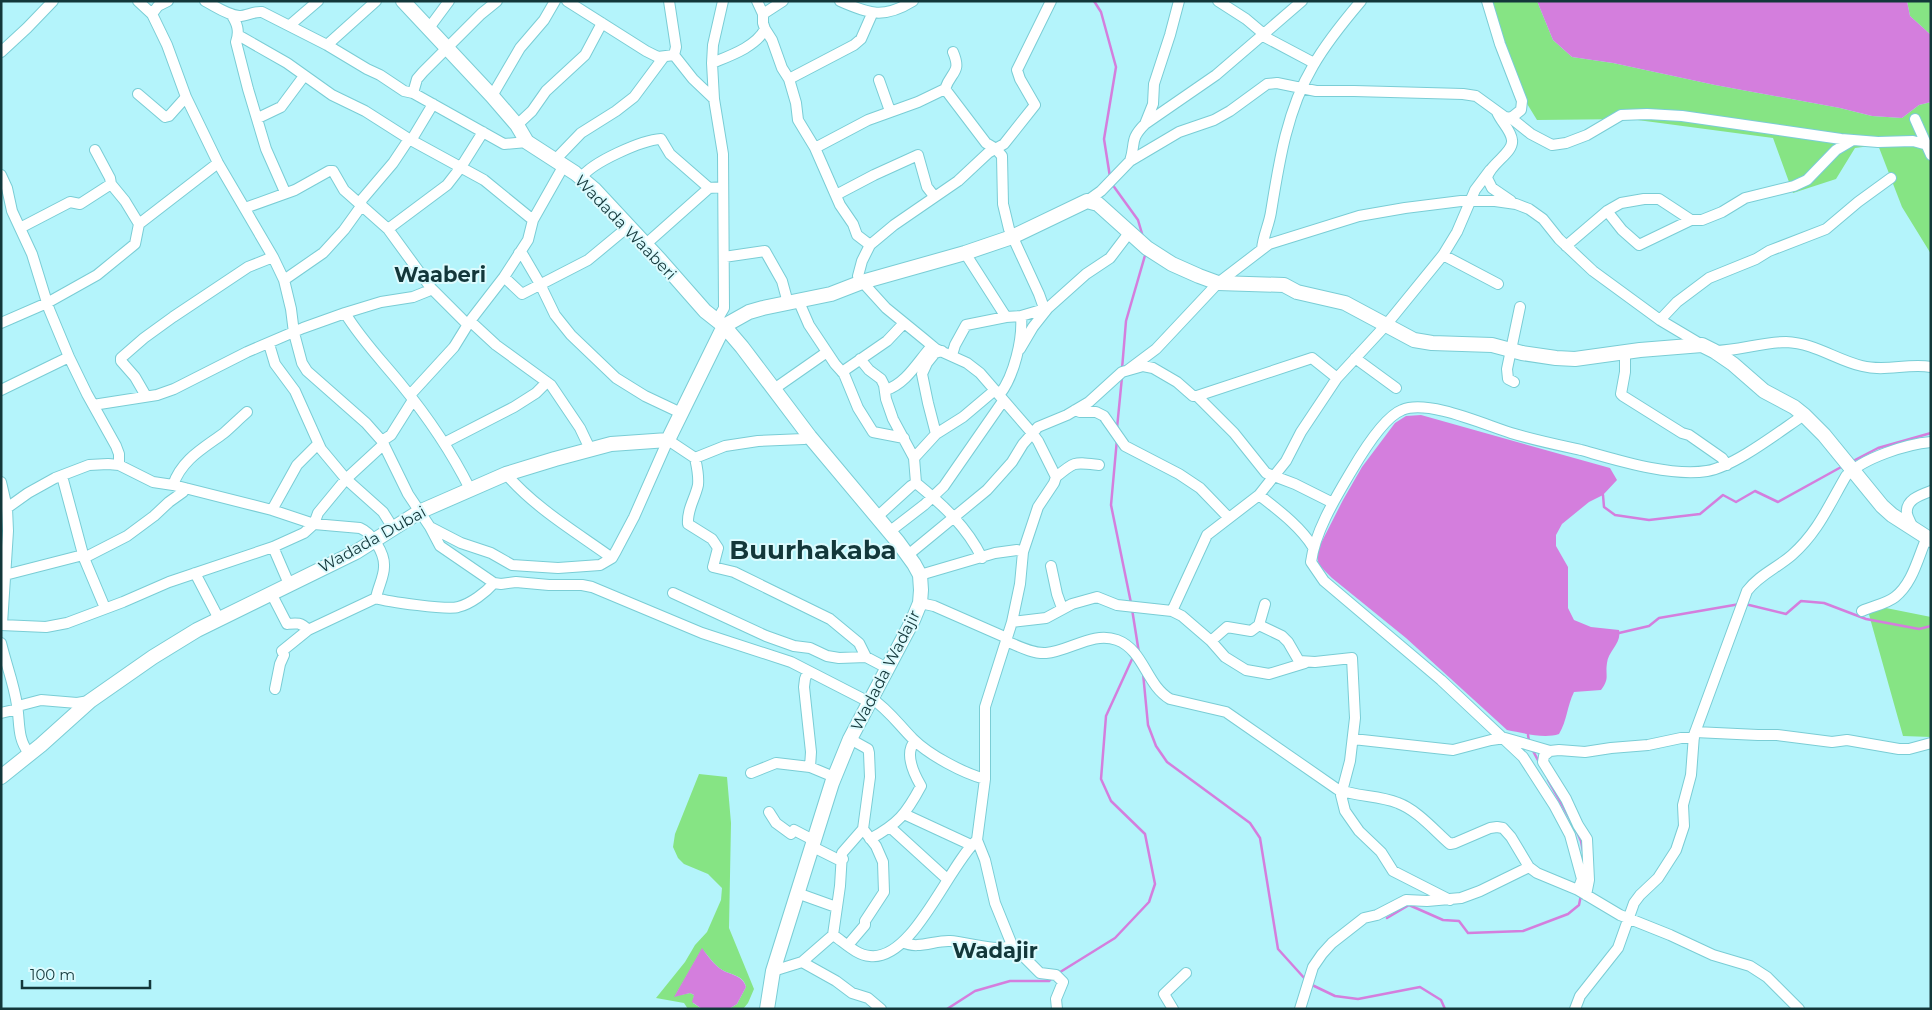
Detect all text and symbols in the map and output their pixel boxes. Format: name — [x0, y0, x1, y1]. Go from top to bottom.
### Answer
street label: Wadada Waaberi — [571, 171, 680, 284]
district label: Waaberi — [394, 262, 486, 287]
street label: Wadada Dubai — [315, 502, 429, 577]
district label: Buurhakaba — [729, 534, 897, 566]
street label: Wadada Wadajir — [847, 607, 924, 734]
district label: Wadajir — [952, 938, 1038, 963]
scale bar — [22, 958, 150, 990]
text: 100 m — [30, 965, 75, 984]

